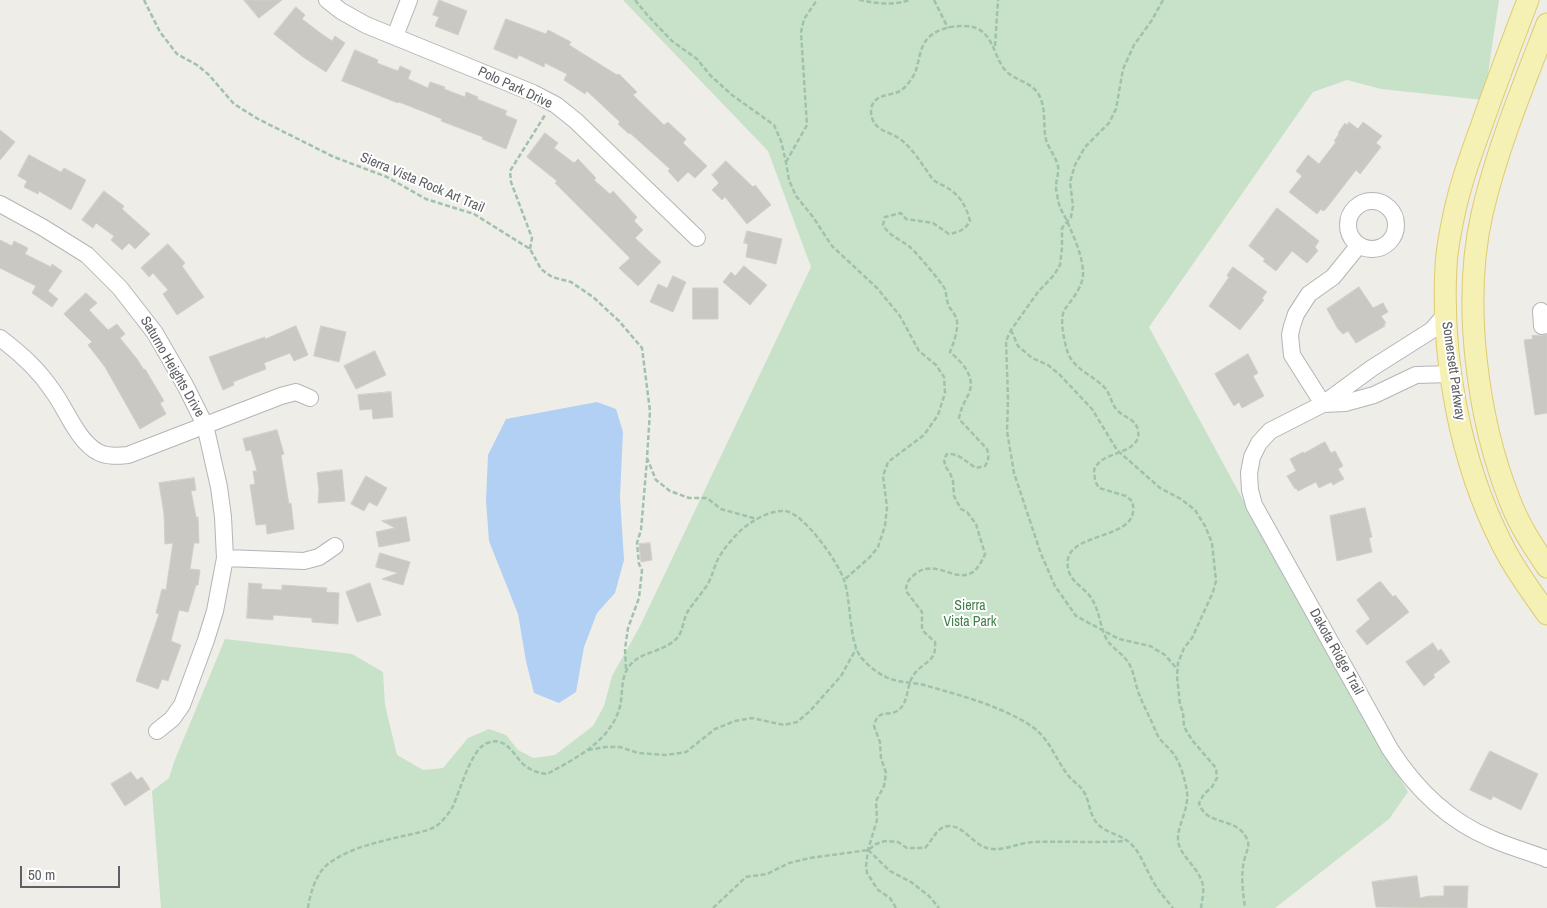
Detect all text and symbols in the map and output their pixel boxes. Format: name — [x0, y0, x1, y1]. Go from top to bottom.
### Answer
street label: Polo Park Drive — [475, 63, 555, 113]
street label: Sierra Vista Rock Art Trail — [357, 149, 487, 217]
street label: Saturno Heights Drive — [136, 314, 208, 420]
street label: Somersett Parkway — [1438, 321, 1468, 421]
park label: Sierra Vista Park — [944, 598, 996, 630]
street label: Dakota Ridge Trail — [1305, 606, 1367, 698]
scale bar — [22, 856, 122, 888]
text: 50 m — [28, 864, 55, 885]

